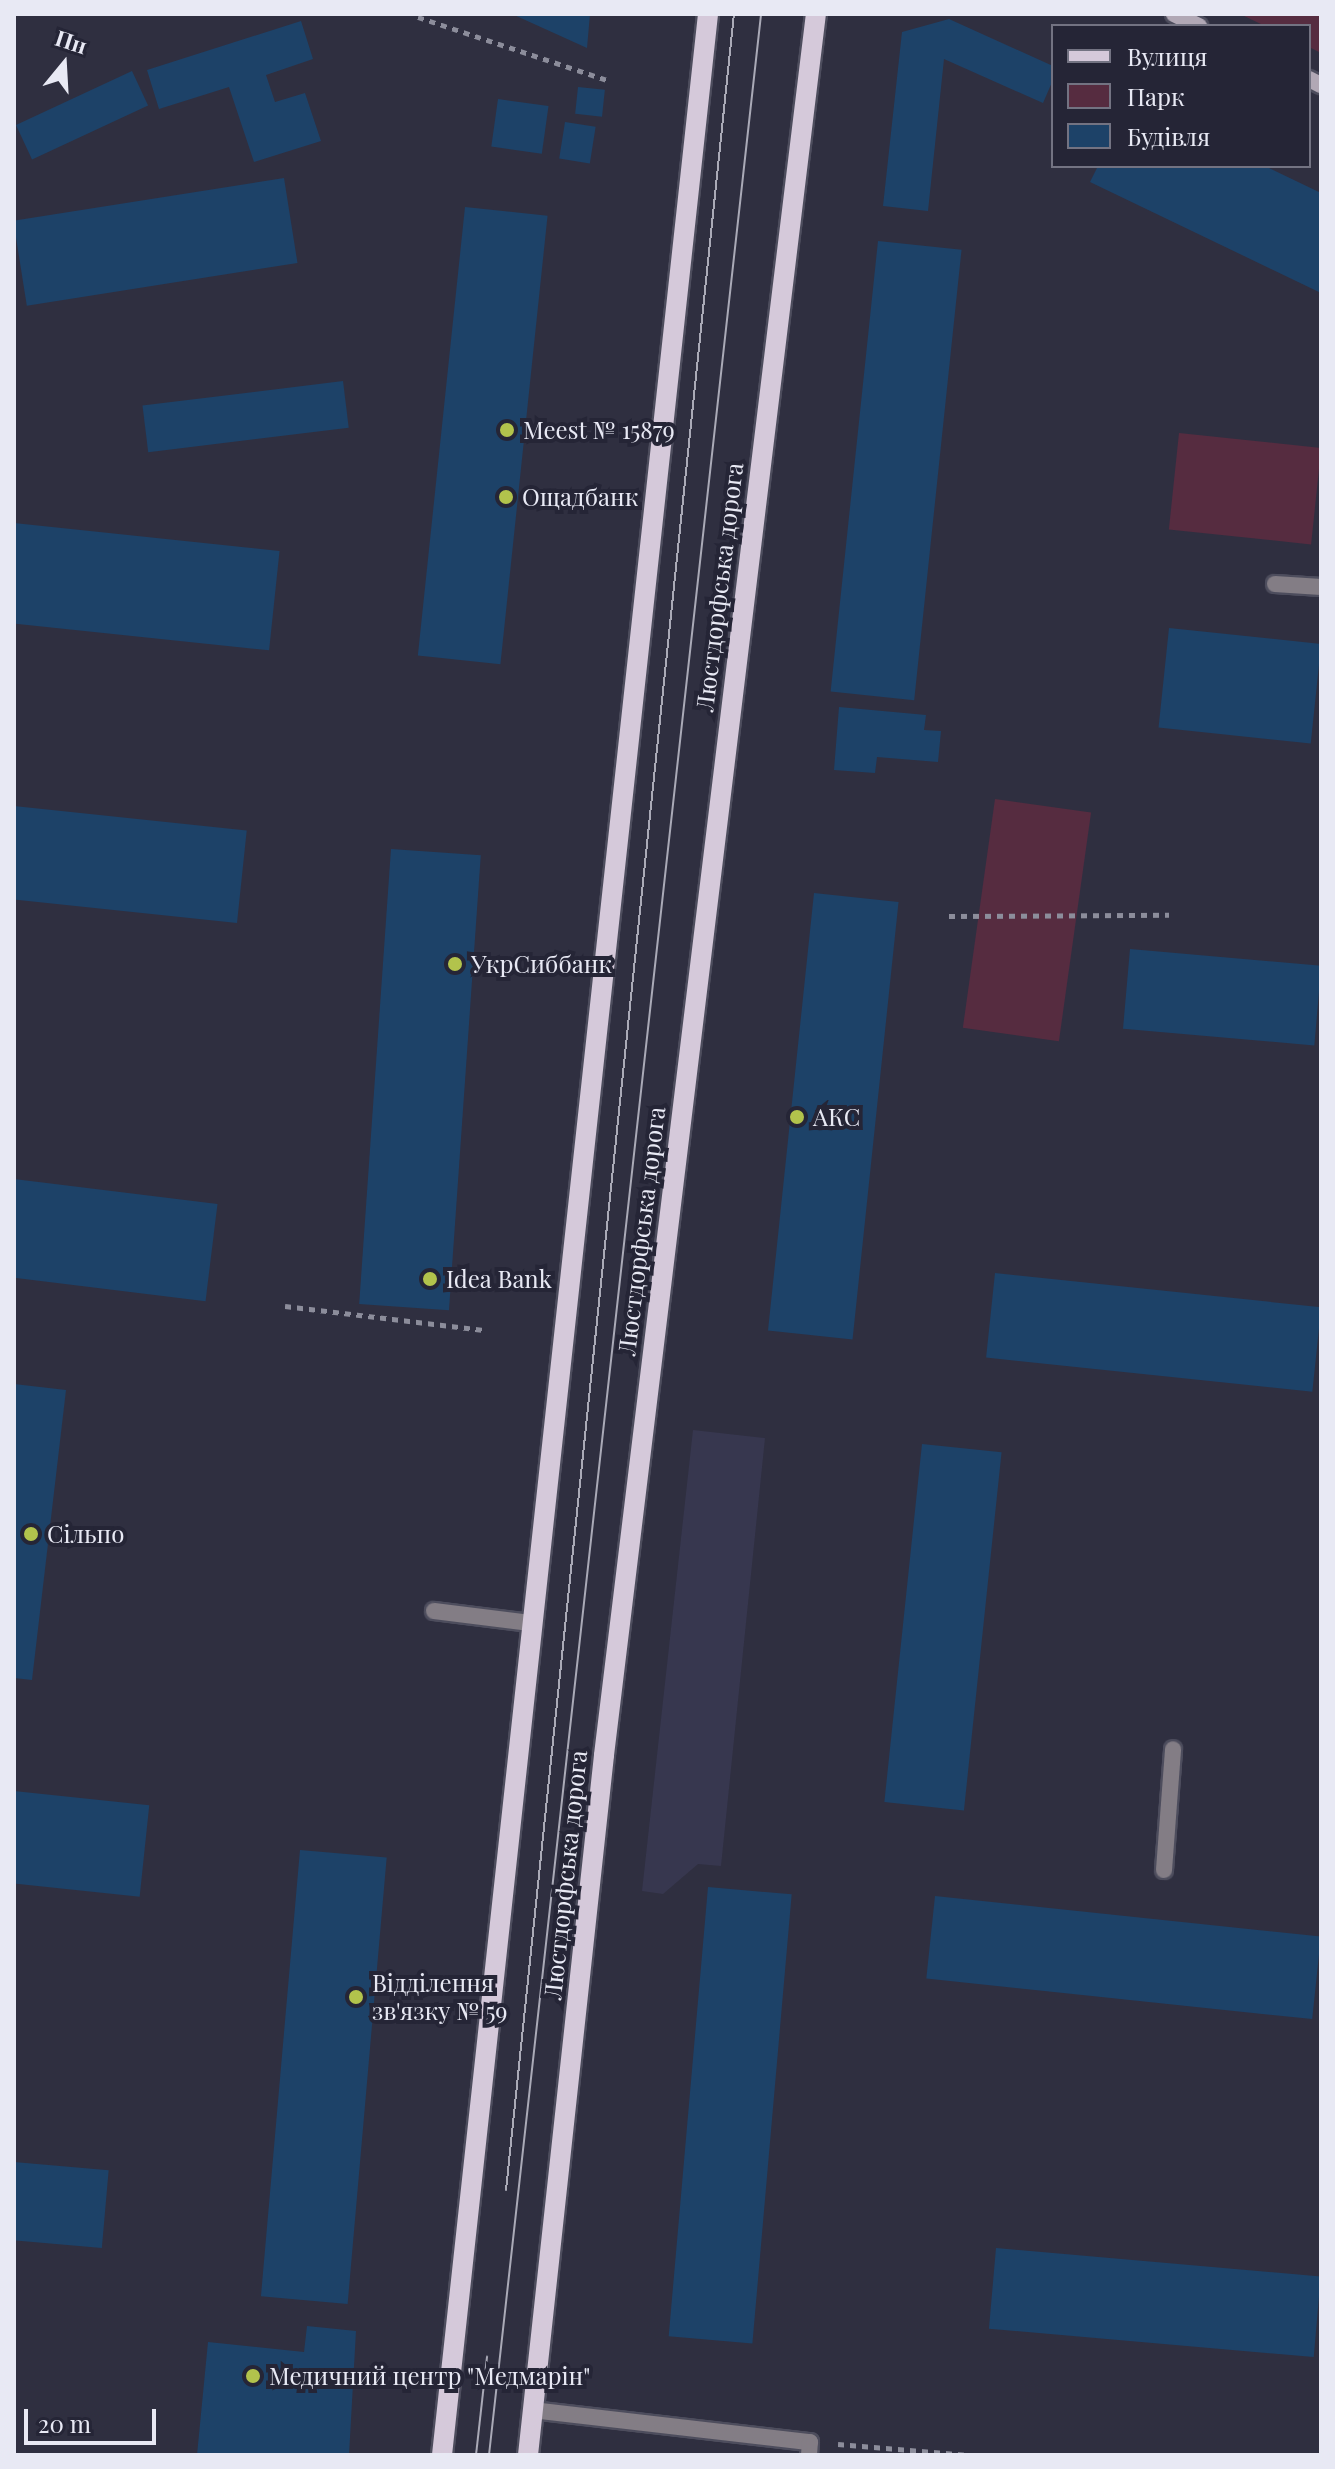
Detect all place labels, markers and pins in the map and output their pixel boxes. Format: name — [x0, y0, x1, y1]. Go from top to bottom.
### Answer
place label: Meest № 15879 — [523, 416, 675, 444]
marker: Meest № 15879 — [498, 421, 516, 439]
place label: Ощадбанк — [522, 483, 638, 511]
marker: Ощадбанк — [497, 488, 515, 506]
place label: УкрСиббанк — [471, 950, 612, 978]
marker: УкрСиббанк — [446, 955, 464, 973]
place label: АКС — [813, 1103, 860, 1131]
marker: АКС — [788, 1108, 806, 1126]
place label: Idea Bank — [446, 1265, 552, 1293]
marker: Idea Bank — [421, 1270, 439, 1288]
place label: Сільпо — [47, 1520, 124, 1548]
marker: Сільпо — [22, 1525, 40, 1543]
place label: Відділення зв'язку № 59 — [372, 1969, 508, 2025]
marker: Відділення зв'язку № 59 — [347, 1988, 365, 2006]
place label: Медичний центр "Медмарін" — [269, 2362, 591, 2390]
marker: Медичний центр "Медмарін" — [244, 2367, 262, 2385]

